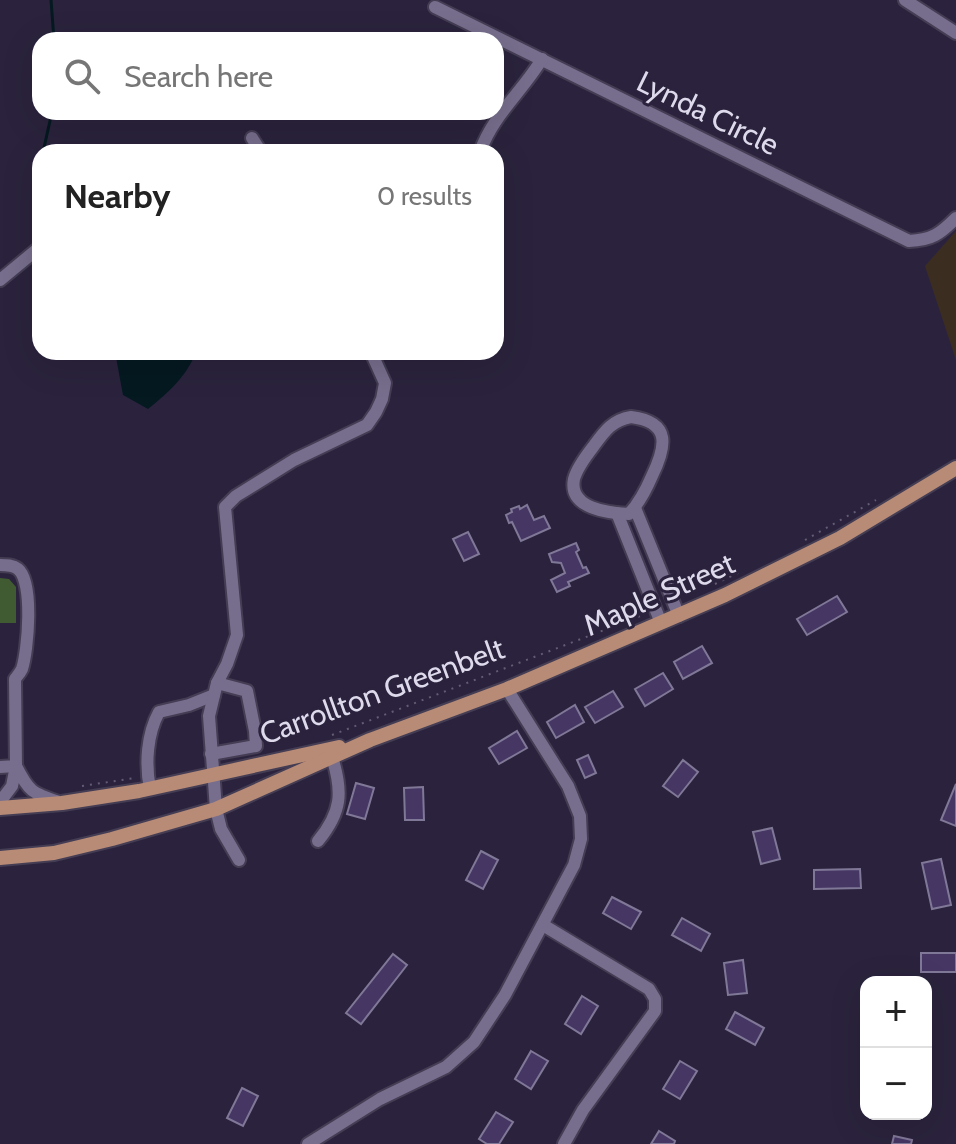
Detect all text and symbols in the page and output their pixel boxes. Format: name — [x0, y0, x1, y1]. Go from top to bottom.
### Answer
search box — [32, 32, 504, 120]
icon: search — [60, 54, 104, 98]
text: Search here — [124, 58, 273, 95]
street label: Lynda Circle — [631, 63, 785, 163]
text: Nearby — [64, 175, 171, 217]
text: 0 results — [377, 180, 472, 212]
street label: Maple Street — [578, 544, 740, 644]
street label: Carrollton Greenbelt — [255, 630, 509, 752]
map controls — [860, 976, 932, 1120]
button: + — [860, 976, 932, 1048]
button: − — [860, 1048, 932, 1120]

